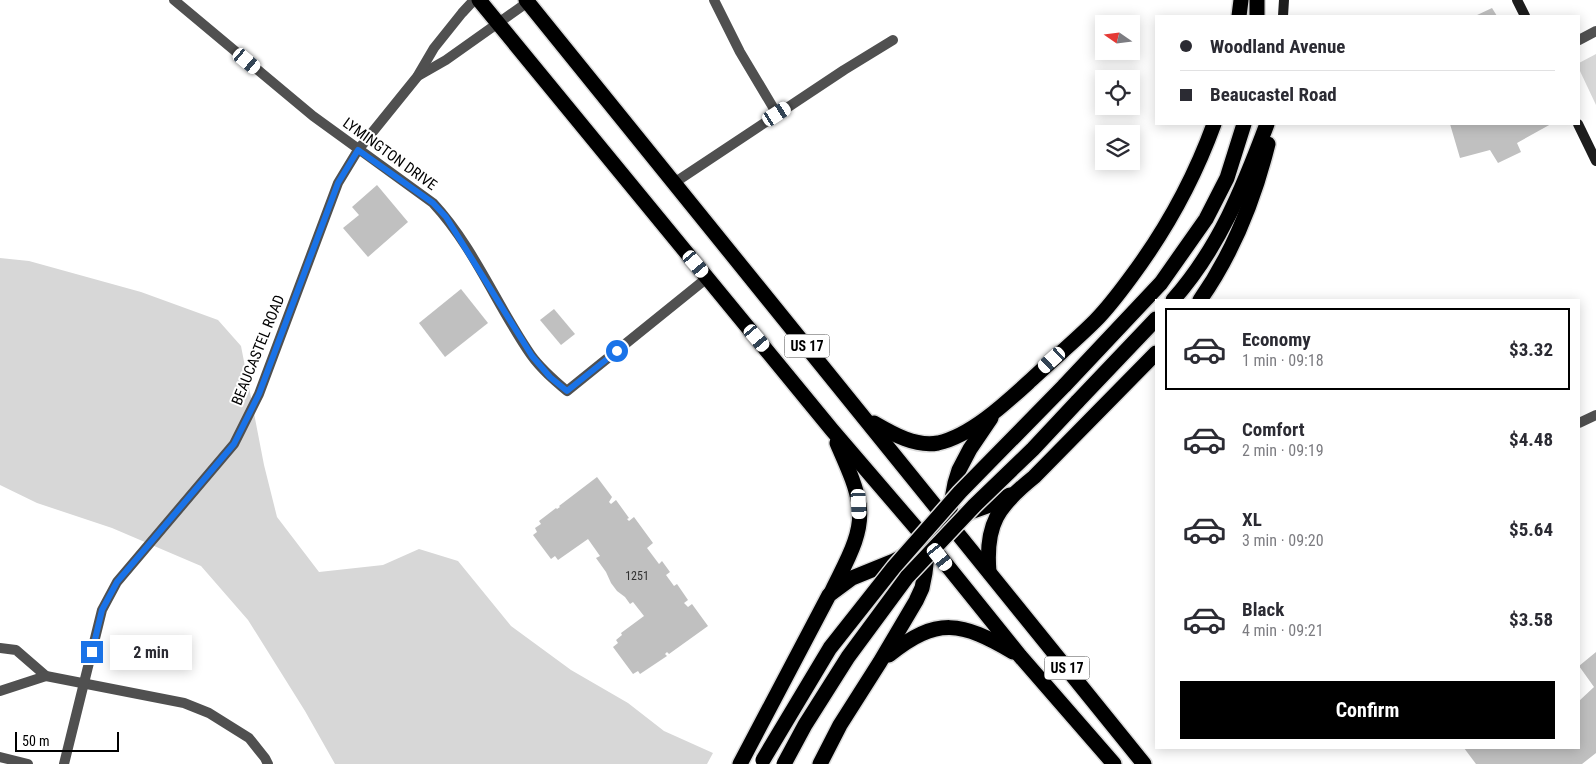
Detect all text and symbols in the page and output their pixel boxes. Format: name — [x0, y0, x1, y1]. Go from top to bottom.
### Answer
north arrow — [1095, 15, 1140, 60]
map controls — [1095, 15, 1140, 170]
text: Woodland Avenue — [1210, 35, 1345, 58]
car — [230, 46, 263, 76]
button: locate — [1095, 70, 1140, 115]
text: Beaucastel Road — [1210, 83, 1337, 106]
car — [760, 100, 793, 128]
street label: LYMINGTON DRIVE — [339, 114, 441, 194]
button: layers — [1095, 125, 1140, 170]
car — [680, 248, 711, 280]
street label: BEAUCASTEL ROAD — [228, 292, 288, 408]
car — [741, 322, 772, 354]
icon: car — [1182, 327, 1227, 372]
text: Economy — [1242, 328, 1311, 351]
road number: US 17 — [784, 334, 830, 358]
text: $3.32 — [1509, 338, 1553, 361]
route start — [606, 340, 628, 362]
car — [1035, 344, 1068, 376]
text: 1 min · 09:18 — [1242, 351, 1324, 370]
icon: car — [1182, 417, 1227, 462]
text: Comfort — [1242, 418, 1305, 441]
text: $4.48 — [1509, 428, 1553, 451]
text: 2 min · 09:19 — [1242, 441, 1324, 460]
car — [850, 489, 867, 519]
icon: car — [1182, 507, 1227, 552]
text: XL — [1242, 508, 1262, 531]
text: $5.64 — [1509, 518, 1553, 541]
text: 3 min · 09:20 — [1242, 531, 1324, 550]
car — [924, 541, 955, 573]
house number: 1251 — [625, 569, 649, 583]
icon: car — [1182, 597, 1227, 642]
text: Black — [1242, 598, 1284, 621]
text: $3.58 — [1509, 608, 1553, 631]
text: 4 min · 09:21 — [1242, 621, 1324, 640]
callout: 2 min — [110, 634, 192, 670]
route end — [81, 641, 103, 663]
text: 2 min — [133, 643, 169, 662]
road number: US 17 — [1044, 656, 1090, 680]
button: Confirm — [1180, 681, 1555, 739]
scale bar — [15, 729, 119, 752]
text: 50 m — [22, 733, 50, 749]

